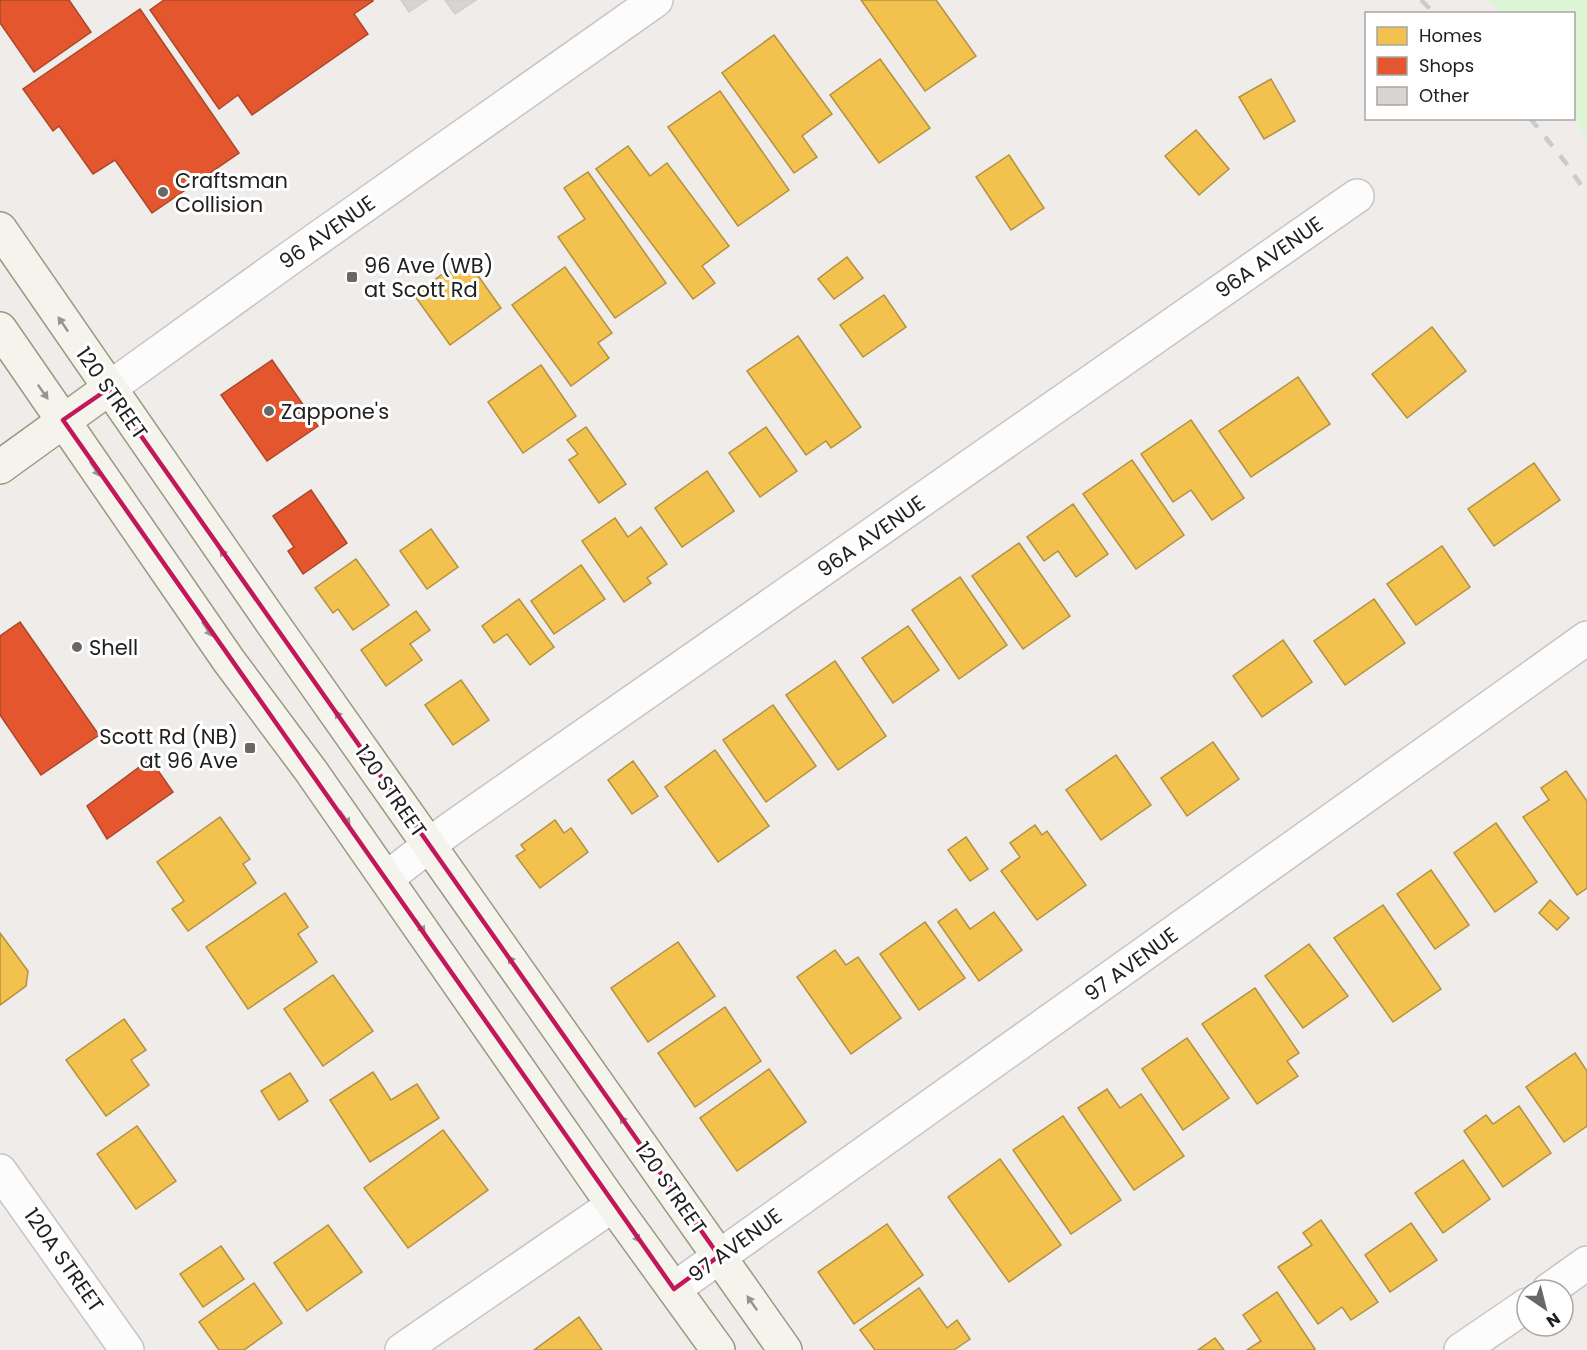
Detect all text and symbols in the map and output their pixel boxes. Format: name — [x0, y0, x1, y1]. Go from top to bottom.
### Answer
legend — [1365, 12, 1575, 120]
text: Homes — [1419, 23, 1482, 48]
text: Shops — [1419, 53, 1474, 78]
text: Other — [1419, 83, 1469, 108]
place label: Craftsman Collision — [175, 166, 288, 219]
marker: Craftsman Collision — [156, 185, 170, 199]
street label: 96 AVENUE — [273, 188, 381, 276]
street label: 96A AVENUE — [1209, 209, 1329, 305]
place label: 96 Ave (WB) at Scott Rd — [364, 251, 493, 304]
marker: 96 Ave (WB) at Scott Rd — [345, 270, 359, 284]
one-way arrow — [58, 315, 69, 332]
street label: 120 STREET — [69, 341, 155, 445]
one-way arrow — [37, 384, 49, 400]
place label: Zappone's — [281, 397, 389, 426]
marker: Zappone's — [262, 404, 276, 418]
one-way arrow — [90, 461, 101, 477]
street label: 96A AVENUE — [811, 488, 931, 584]
one-way arrow — [219, 548, 231, 564]
one-way arrow — [201, 620, 213, 636]
place label: Shell — [89, 633, 138, 662]
marker: Shell — [70, 640, 84, 654]
one-way arrow — [334, 711, 346, 727]
place label: Scott Rd (NB) at 96 Ave — [99, 722, 238, 775]
street label: 120 STREET — [348, 739, 434, 843]
marker: Scott Rd (NB) at 96 Ave — [243, 741, 257, 755]
one-way arrow — [339, 810, 351, 826]
one-way arrow — [414, 917, 426, 933]
street label: 97 AVENUE — [1078, 920, 1184, 1008]
one-way arrow — [507, 956, 519, 972]
one-way arrow — [619, 1115, 631, 1131]
street label: 120 STREET — [628, 1136, 714, 1240]
street label: 97 AVENUE — [682, 1201, 788, 1289]
street label: 120A STREET — [17, 1202, 111, 1318]
one-way arrow — [629, 1226, 641, 1242]
north arrow — [1515, 1278, 1575, 1338]
one-way arrow — [746, 1296, 758, 1312]
text: N — [1542, 1307, 1565, 1333]

